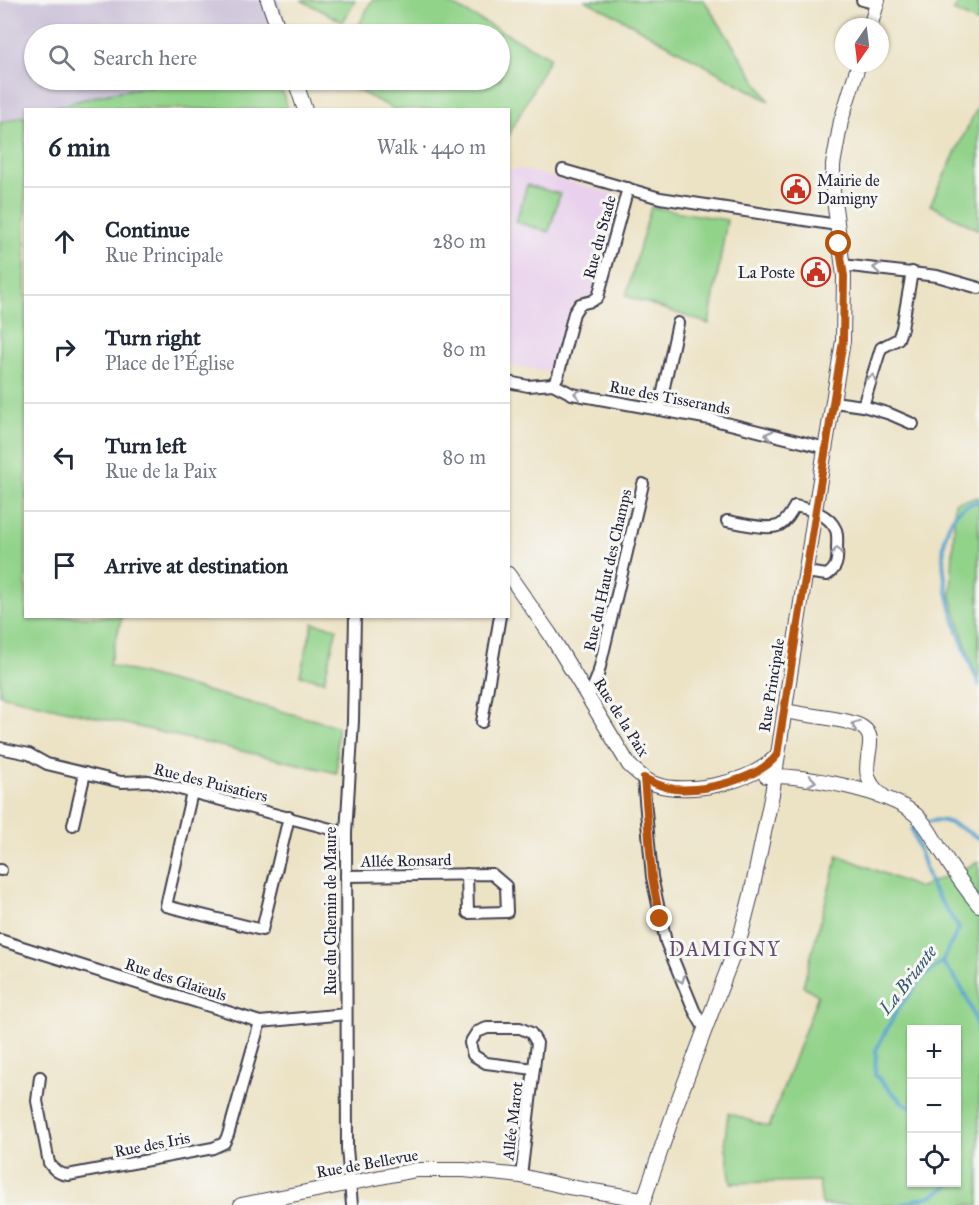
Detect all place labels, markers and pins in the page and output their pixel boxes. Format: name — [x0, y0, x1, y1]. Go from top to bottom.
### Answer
place label: Mairie de Damigny — [817, 171, 880, 209]
public building icon: Mairie de Damigny — [780, 173, 812, 205]
public building icon: La Poste — [800, 256, 832, 288]
place label: La Poste — [738, 263, 795, 282]

